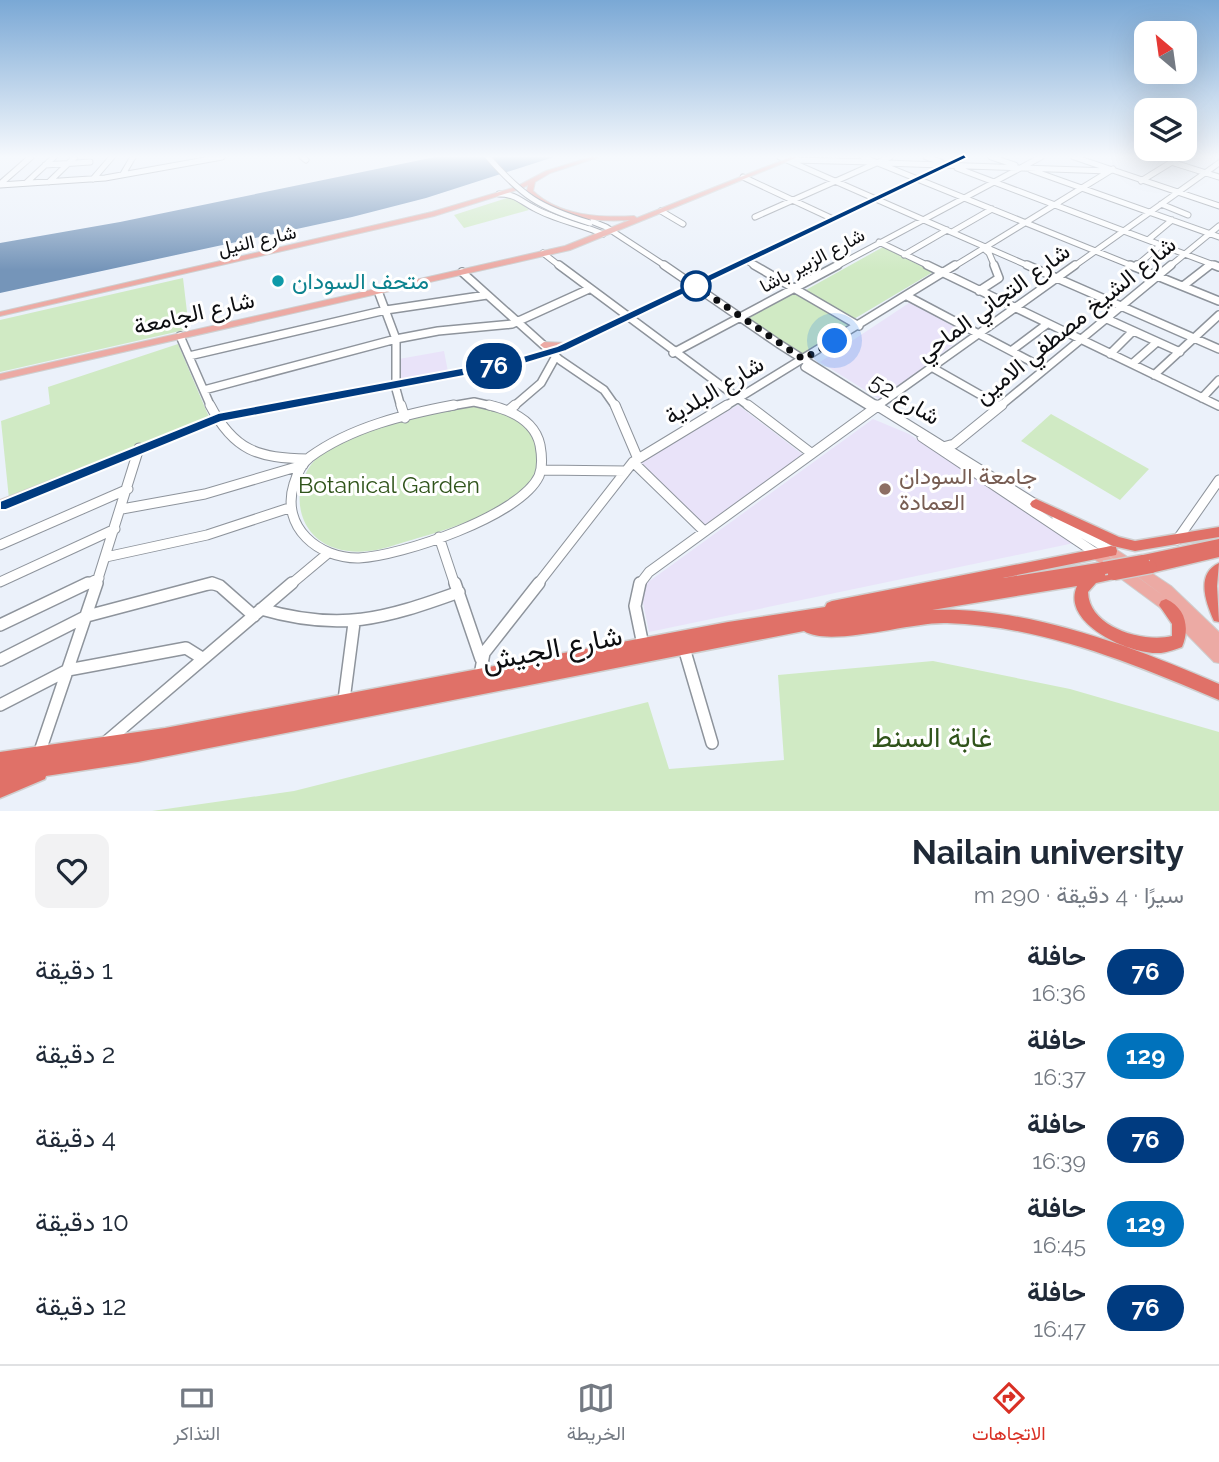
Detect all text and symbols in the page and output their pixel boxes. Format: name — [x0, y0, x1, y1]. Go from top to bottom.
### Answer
north arrow — [1134, 21, 1197, 84]
map controls — [1134, 21, 1197, 161]
button: layers — [1134, 98, 1197, 161]
street label: شارع النيل — [216, 220, 299, 262]
street label: شارع الزبير باشا — [756, 223, 869, 299]
street label: شارع الشيخ مصطفي الامين — [969, 230, 1184, 414]
street label: شارع التجاني الماحي — [911, 237, 1078, 371]
place label: متحف السودان — [292, 267, 429, 296]
unlabelled marker — [681, 271, 711, 301]
marker: متحف السودان — [270, 273, 286, 289]
street label: شارع الجامعة — [131, 286, 258, 342]
your location — [817, 323, 852, 358]
line badge: 76 — [462, 343, 526, 389]
street label: شارع البلدية — [659, 349, 770, 432]
text: 76 — [480, 351, 508, 380]
street label: شارع 52 — [864, 367, 945, 432]
place label: جامعة السودان العمادة — [899, 462, 1037, 515]
park label: Botanical Garden — [298, 471, 480, 498]
marker: جامعة السودان العمادة — [877, 481, 893, 497]
street label: شارع الجيش — [479, 619, 625, 680]
park label: غابة السنط — [872, 721, 992, 754]
text: Nailain university — [912, 833, 1184, 872]
button: heart — [35, 834, 109, 908]
text: سيرًا · 4 دقيقة · 290 m — [974, 881, 1184, 908]
text: حافلة — [1027, 941, 1086, 971]
text: 1 دقيقة — [35, 955, 113, 985]
text: 76 — [1131, 957, 1160, 986]
text: 16:36 — [1032, 979, 1086, 1006]
text: حافلة — [1027, 1025, 1086, 1055]
text: 2 دقيقة — [35, 1039, 115, 1069]
text: 129 — [1126, 1041, 1165, 1070]
text: 16:37 — [1033, 1063, 1086, 1090]
text: حافلة — [1027, 1109, 1086, 1139]
text: 4 دقيقة — [35, 1123, 116, 1153]
text: 76 — [1131, 1125, 1160, 1154]
text: 16:39 — [1032, 1147, 1086, 1174]
text: حافلة — [1027, 1193, 1086, 1223]
text: 10 دقيقة — [35, 1207, 129, 1237]
text: 129 — [1126, 1209, 1165, 1238]
text: 16:45 — [1033, 1231, 1086, 1258]
text: حافلة — [1027, 1277, 1086, 1307]
text: 12 دقيقة — [35, 1291, 127, 1321]
text: 76 — [1131, 1293, 1160, 1322]
text: 16:47 — [1033, 1315, 1086, 1342]
tab: التذاكر — [173, 1379, 220, 1450]
tab: الخريطة — [567, 1379, 626, 1450]
tab: الاتجاهات — [972, 1379, 1046, 1450]

